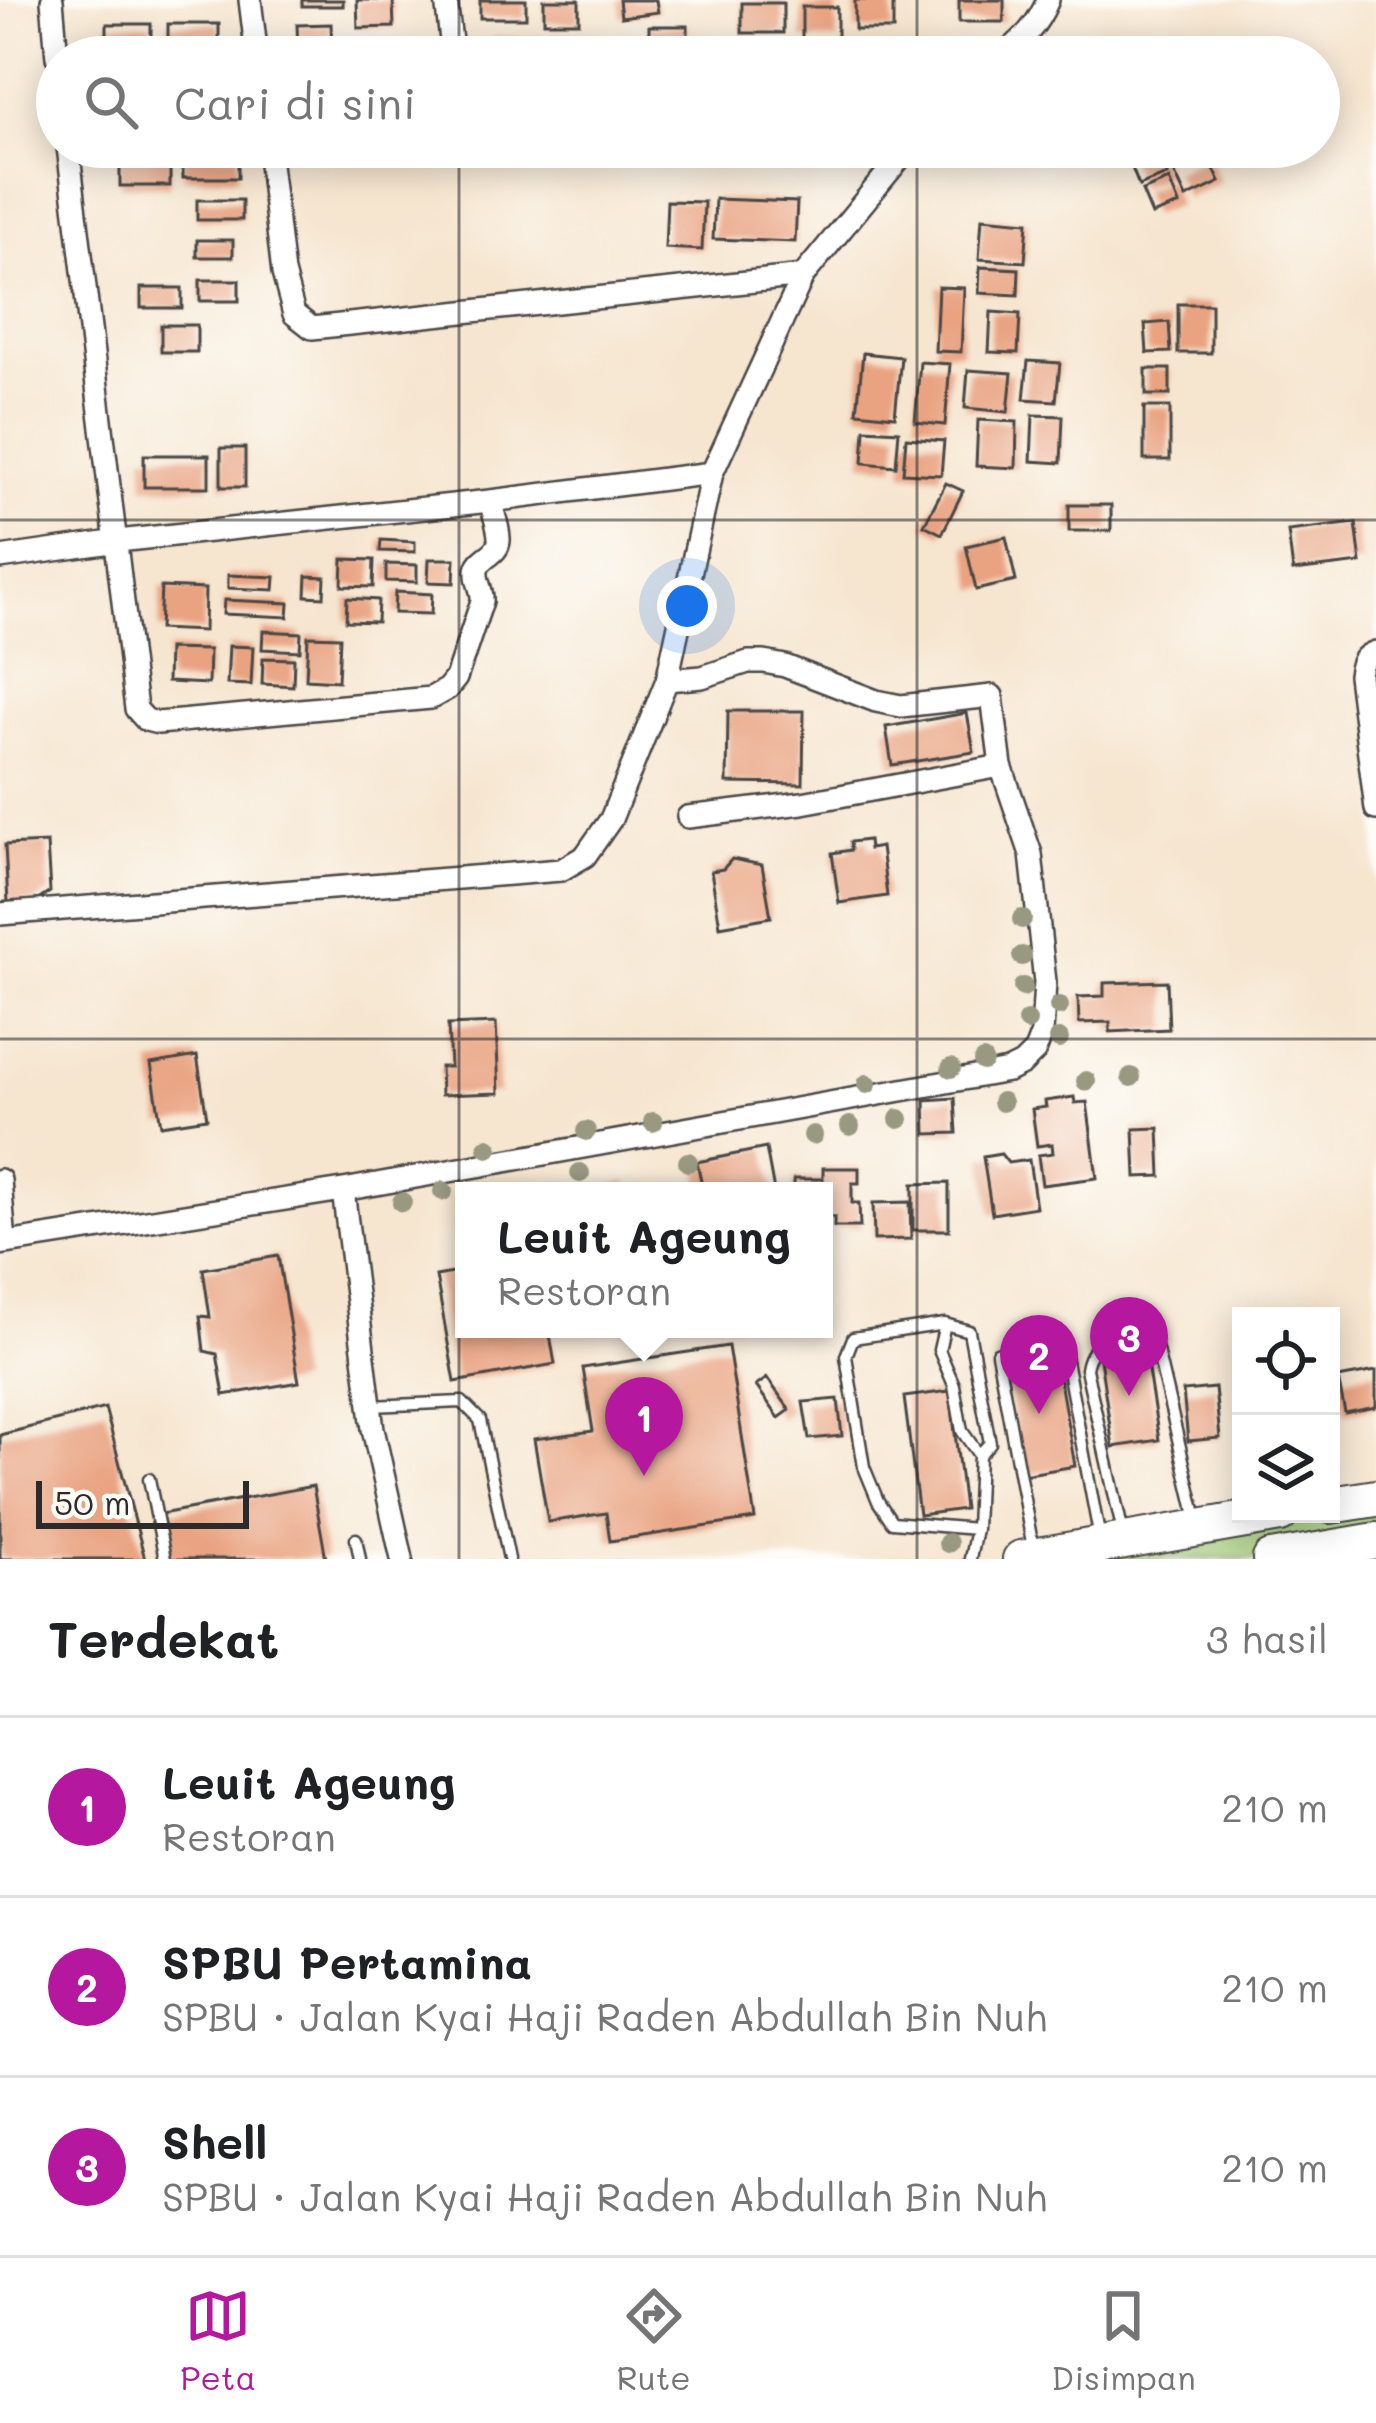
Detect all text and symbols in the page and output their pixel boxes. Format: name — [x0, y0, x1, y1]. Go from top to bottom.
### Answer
search box — [36, 36, 1340, 168]
icon: search — [78, 69, 144, 135]
text: Cari di sini — [174, 73, 416, 131]
your location — [657, 576, 717, 636]
popup — [455, 1182, 833, 1338]
text: Leuit Ageung — [497, 1206, 791, 1264]
text: Restoran — [497, 1264, 671, 1315]
pin: 3 — [1090, 1297, 1168, 1396]
map controls — [1232, 1307, 1340, 1523]
button: locate — [1232, 1307, 1340, 1415]
pin: 2 — [1000, 1315, 1078, 1414]
pin: 1 — [605, 1377, 683, 1476]
button: layers — [1232, 1415, 1340, 1523]
scale bar — [36, 1475, 249, 1528]
text: 50 m — [54, 1480, 130, 1523]
text: Terdekat — [48, 1604, 279, 1671]
text: 3 hasil — [1206, 1612, 1328, 1663]
text: Leuit Ageung — [162, 1752, 456, 1810]
text: 1 — [78, 1781, 96, 1832]
text: 210 m — [1221, 1781, 1328, 1832]
text: Restoran — [162, 1810, 336, 1861]
text: SPBU Pertamina — [162, 1932, 532, 1990]
text: 2 — [76, 1961, 98, 2012]
text: 210 m — [1221, 1961, 1328, 2012]
text: SPBU · Jalan Kyai Haji Raden Abdullah Bin Nuh — [162, 1990, 1047, 2041]
text: Shell — [162, 2112, 267, 2170]
text: 3 — [75, 2141, 99, 2192]
text: 210 m — [1221, 2141, 1328, 2192]
text: SPBU · Jalan Kyai Haji Raden Abdullah Bin Nuh — [162, 2170, 1047, 2221]
tab: Peta — [180, 2283, 256, 2398]
tab: Rute — [617, 2283, 691, 2398]
tab: Disimpan — [1051, 2283, 1196, 2398]

